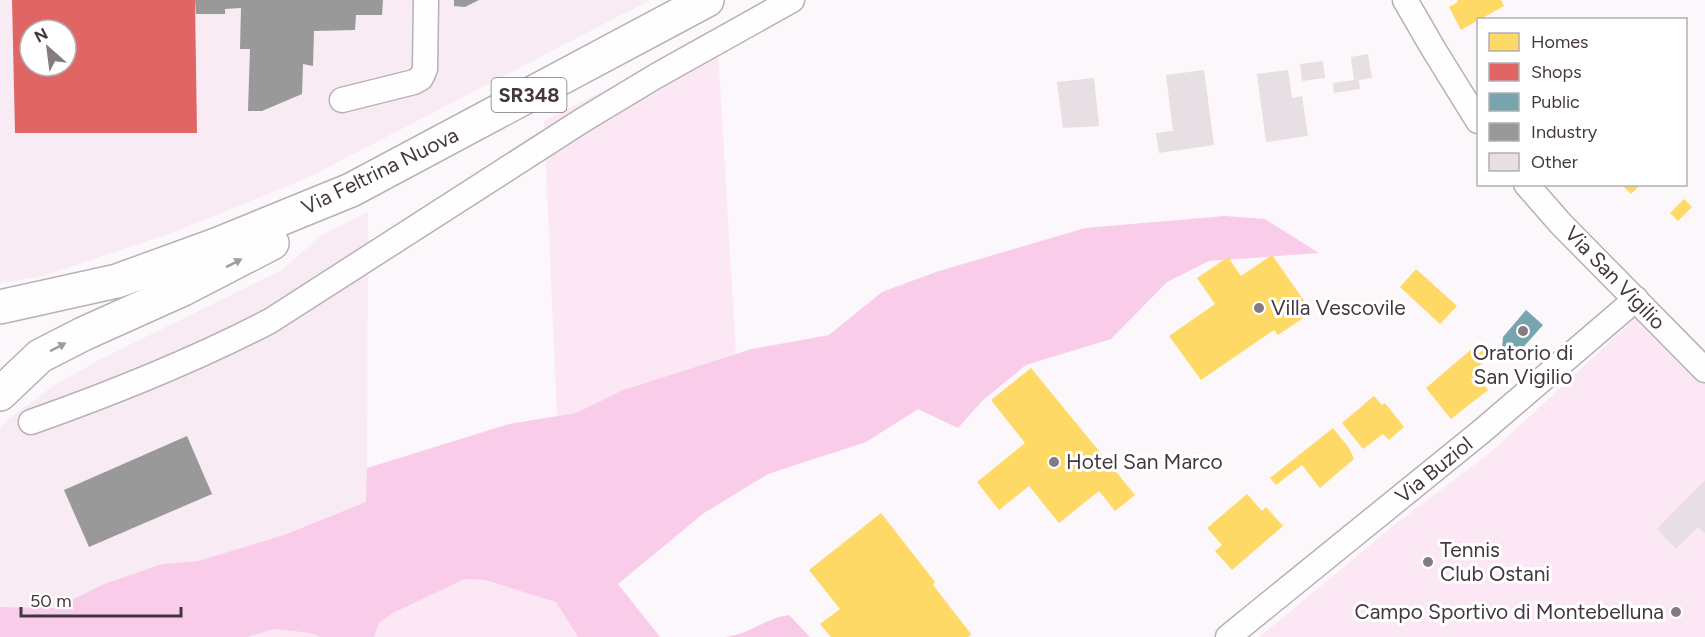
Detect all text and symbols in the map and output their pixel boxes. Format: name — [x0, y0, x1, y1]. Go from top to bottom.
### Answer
north arrow — [18, 18, 78, 78]
legend — [1477, 18, 1687, 186]
text: N — [31, 24, 51, 46]
text: Homes — [1531, 31, 1589, 53]
text: Shops — [1531, 61, 1582, 83]
road number: SR348 — [492, 78, 566, 112]
text: Public — [1531, 91, 1580, 113]
text: Industry — [1531, 121, 1598, 143]
street label: Via Feltrina Nuova — [297, 122, 462, 219]
text: Other — [1531, 151, 1578, 173]
street label: Via San Vigilio — [1560, 221, 1671, 335]
one-way arrow — [226, 258, 243, 268]
place label: Villa Vescovile — [1271, 295, 1406, 320]
marker: Villa Vescovile — [1252, 301, 1266, 315]
marker: Oratorio di San Vigilio — [1516, 324, 1530, 338]
place label: Oratorio di San Vigilio — [1473, 340, 1573, 389]
one-way arrow — [50, 342, 67, 352]
street label: Via Buziol — [1390, 431, 1477, 508]
place label: Hotel San Marco — [1066, 449, 1223, 474]
marker: Hotel San Marco — [1047, 455, 1061, 469]
place label: Tennis Club Ostani — [1440, 537, 1550, 586]
marker: Tennis Club Ostani — [1421, 555, 1435, 569]
scale bar — [21, 580, 182, 618]
text: 50 m — [30, 590, 72, 612]
place label: Campo Sportivo di Montebelluna — [1355, 599, 1664, 624]
marker: Campo Sportivo di Montebelluna — [1669, 605, 1683, 619]

